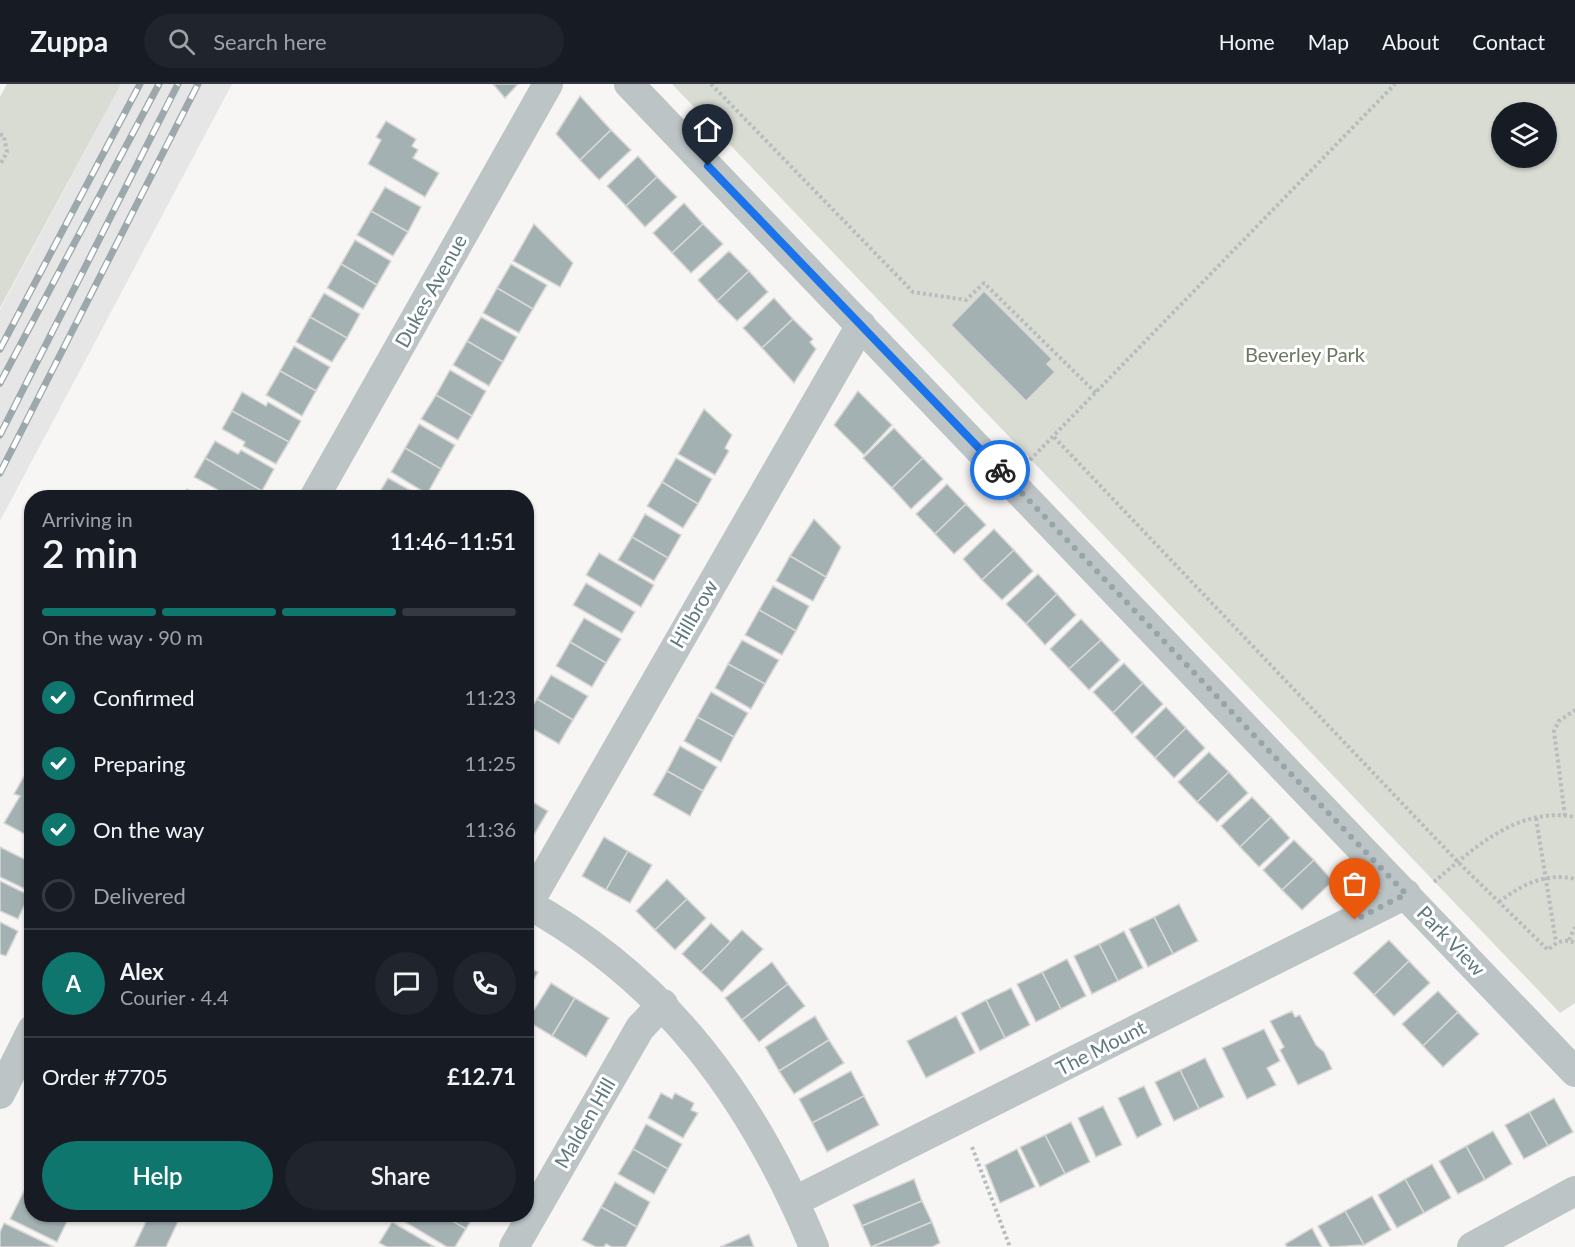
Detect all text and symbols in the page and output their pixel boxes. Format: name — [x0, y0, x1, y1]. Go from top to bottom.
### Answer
search box — [144, 14, 564, 68]
text: Zuppa — [30, 24, 108, 58]
icon: search — [165, 25, 198, 58]
text: Search here — [213, 28, 327, 55]
text: Home — [1219, 29, 1275, 54]
text: Map — [1308, 29, 1349, 54]
text: About — [1382, 29, 1439, 54]
text: Contact — [1472, 29, 1545, 54]
map controls — [1491, 102, 1557, 168]
button: layers — [1491, 102, 1557, 168]
pin — [682, 104, 733, 166]
icon: home — [691, 113, 724, 146]
street label: Dukes Avenue — [389, 230, 471, 351]
park label: Beverley Park — [1245, 342, 1366, 366]
courier — [970, 440, 1030, 500]
icon: bike — [984, 454, 1017, 487]
text: Arriving in — [42, 507, 133, 531]
text: 11:46–11:51 — [390, 528, 516, 555]
text: 2 min — [42, 530, 138, 576]
street label: Hillbrow — [664, 575, 722, 652]
text: On the way · 90 m — [42, 625, 203, 649]
icon: check — [42, 681, 75, 714]
text: Confirmed — [93, 684, 195, 711]
text: 11:23 — [465, 685, 516, 709]
icon: check — [42, 747, 75, 780]
text: Preparing — [93, 750, 185, 777]
text: 11:25 — [465, 751, 516, 775]
icon: check — [42, 813, 75, 846]
text: On the way — [93, 816, 204, 843]
text: 11:36 — [465, 817, 516, 841]
pin — [1329, 858, 1380, 920]
icon: bag — [1338, 867, 1371, 900]
text: Delivered — [93, 882, 186, 909]
street label: Park View — [1413, 900, 1491, 980]
button: chat — [375, 952, 438, 1015]
button: phone — [453, 952, 516, 1015]
text: Alex — [120, 958, 164, 985]
text: A — [66, 970, 81, 997]
text: Courier · 4.4 — [120, 985, 229, 1009]
street label: The Mount — [1052, 1014, 1149, 1080]
text: Order #7705 — [42, 1063, 168, 1090]
text: £12.71 — [447, 1063, 516, 1090]
street label: Malden Hill — [549, 1073, 620, 1172]
button: Help — [42, 1141, 273, 1210]
button: Share — [285, 1141, 516, 1210]

